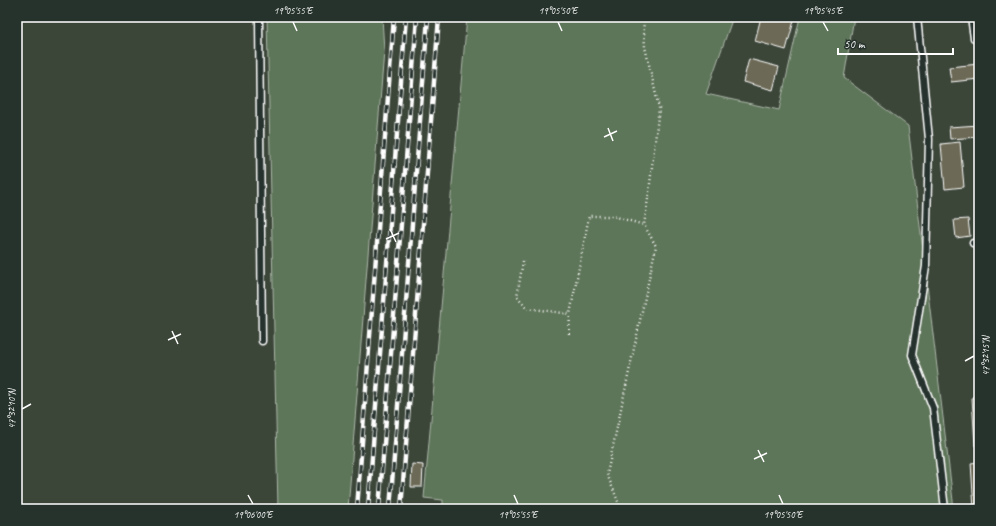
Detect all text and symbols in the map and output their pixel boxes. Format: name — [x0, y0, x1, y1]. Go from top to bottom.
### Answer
text: 19°05'55"E — [274, 4, 314, 17]
text: 19°05'50"E — [539, 4, 579, 17]
text: 19°05'45"E — [804, 4, 844, 17]
scale bar — [838, 30, 953, 56]
text: 50 m — [844, 36, 866, 52]
text: 47°32'15"N — [979, 334, 992, 376]
text: 47°32'10"N — [5, 387, 18, 429]
text: 19°06'00"E — [234, 508, 274, 521]
text: 19°05'55"E — [499, 508, 539, 521]
text: 19°05'50"E — [764, 508, 804, 521]

